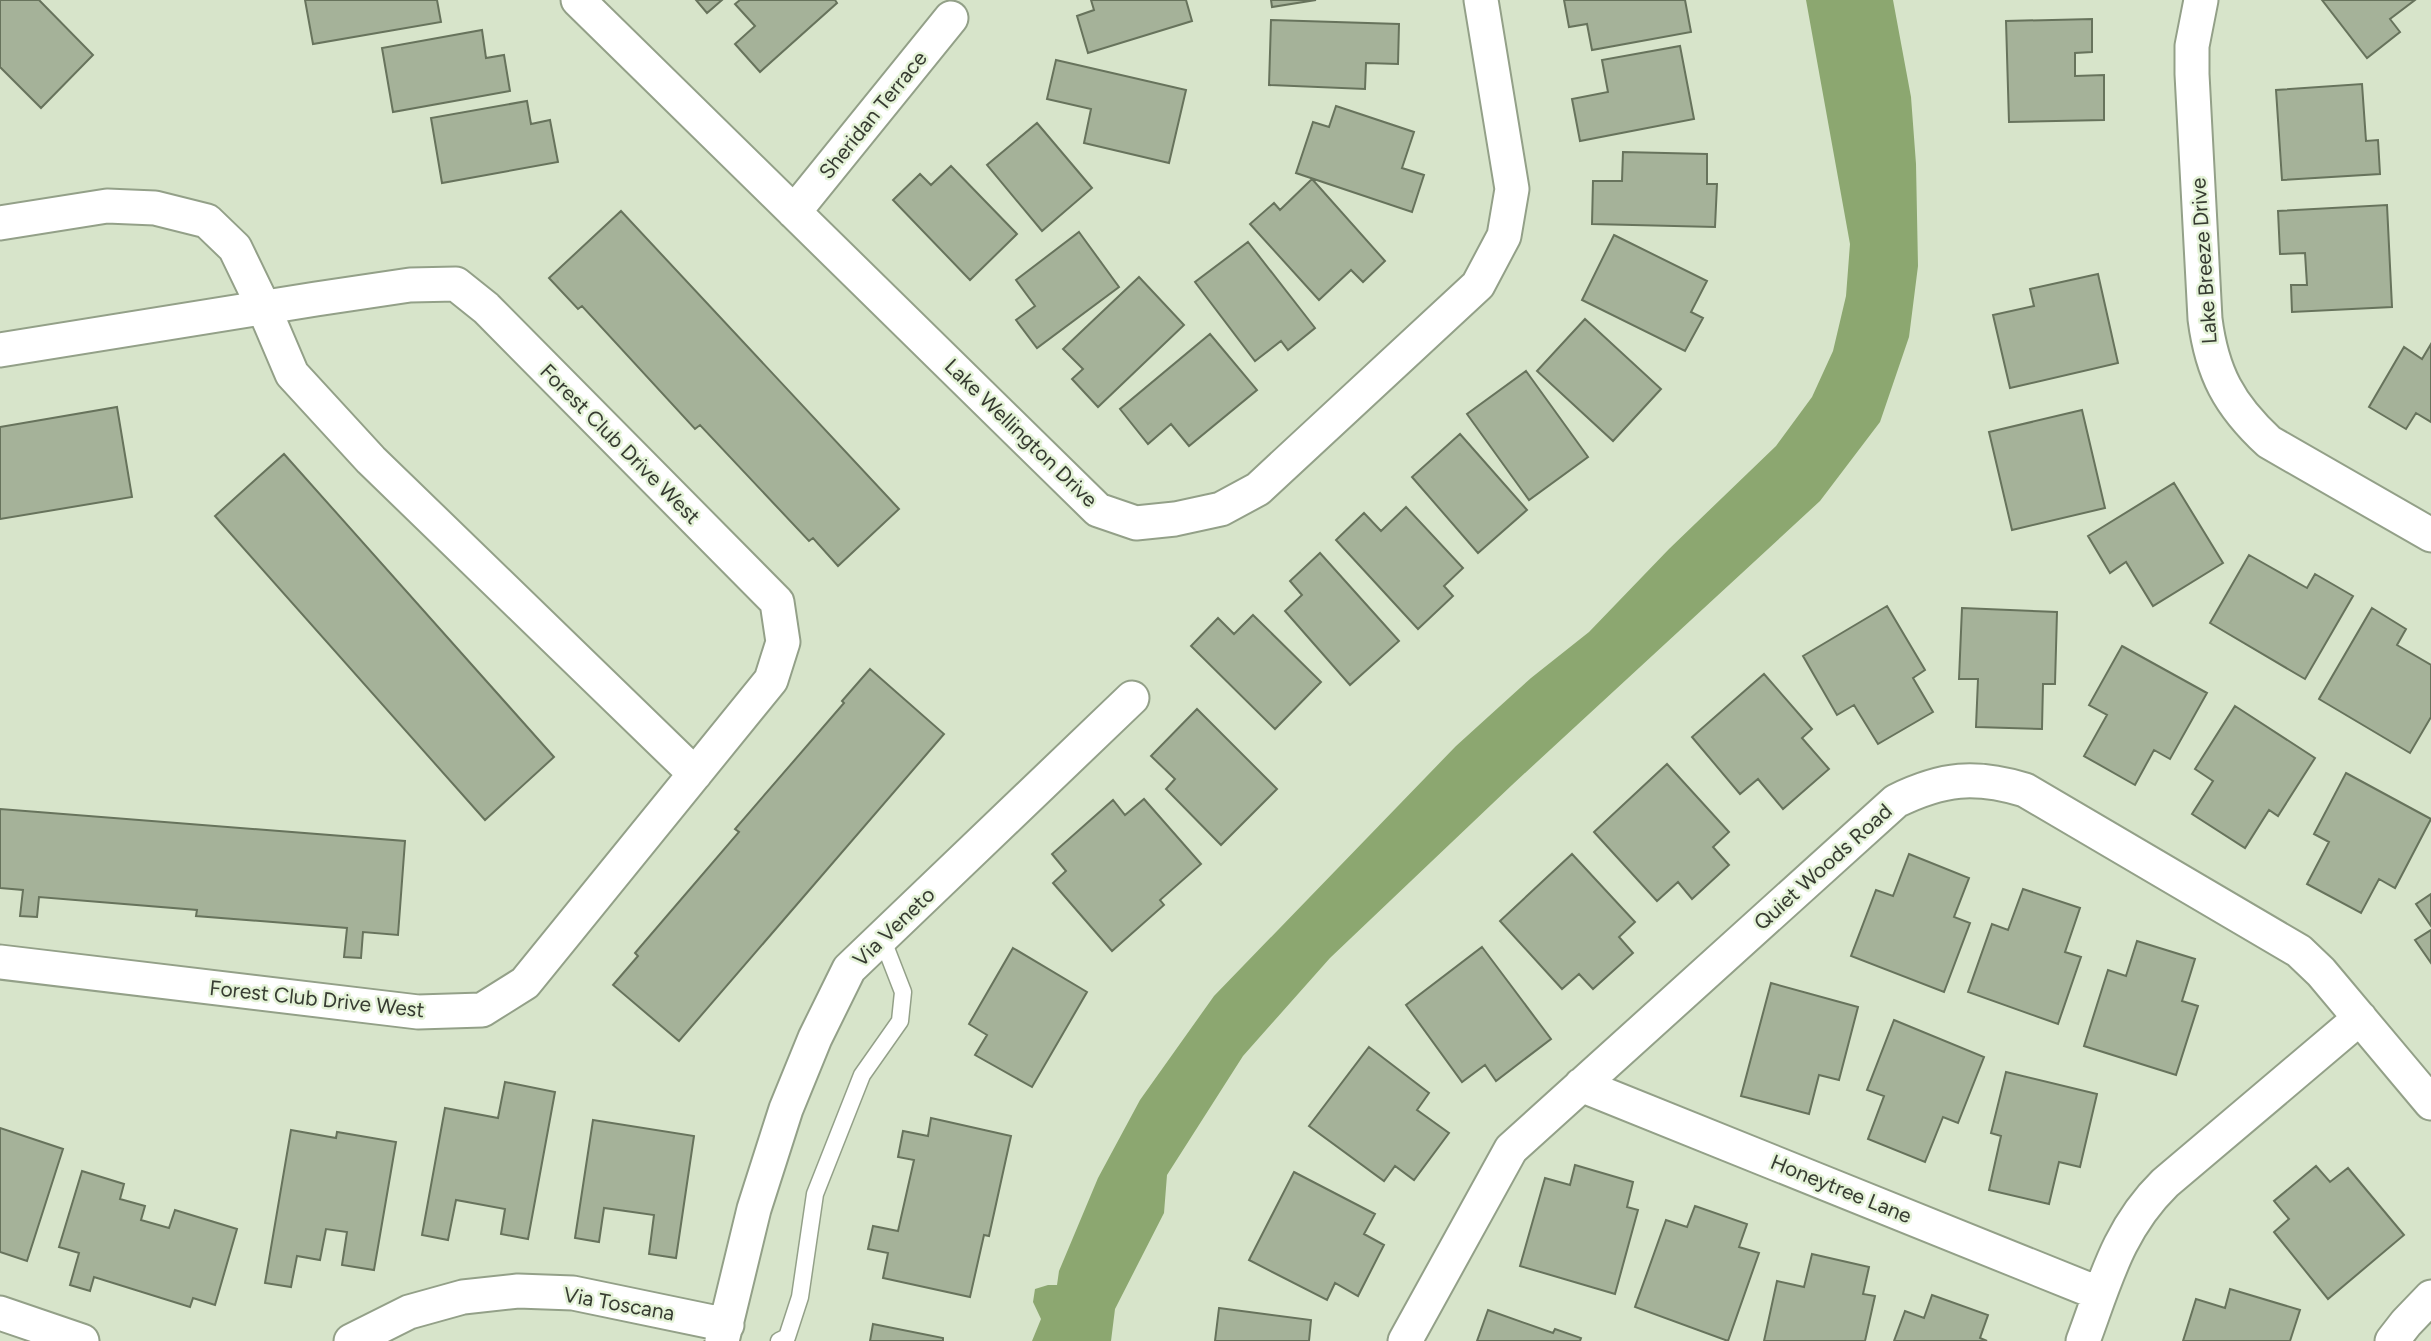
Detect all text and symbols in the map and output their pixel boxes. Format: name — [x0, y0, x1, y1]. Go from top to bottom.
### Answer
street label: Sheridan Terrace — [813, 46, 932, 184]
street label: Lake Breeze Drive — [2185, 177, 2222, 345]
street label: Lake Wellington Drive — [940, 353, 1103, 512]
street label: Forest Club Drive West — [535, 358, 706, 529]
street label: Quiet Woods Road — [1749, 798, 1897, 935]
street label: Via Veneto — [848, 882, 940, 972]
street label: Forest Club Drive West — [208, 975, 426, 1022]
street label: Honeytree Lane — [1767, 1149, 1915, 1228]
street label: Via Toscana — [562, 1281, 676, 1326]

